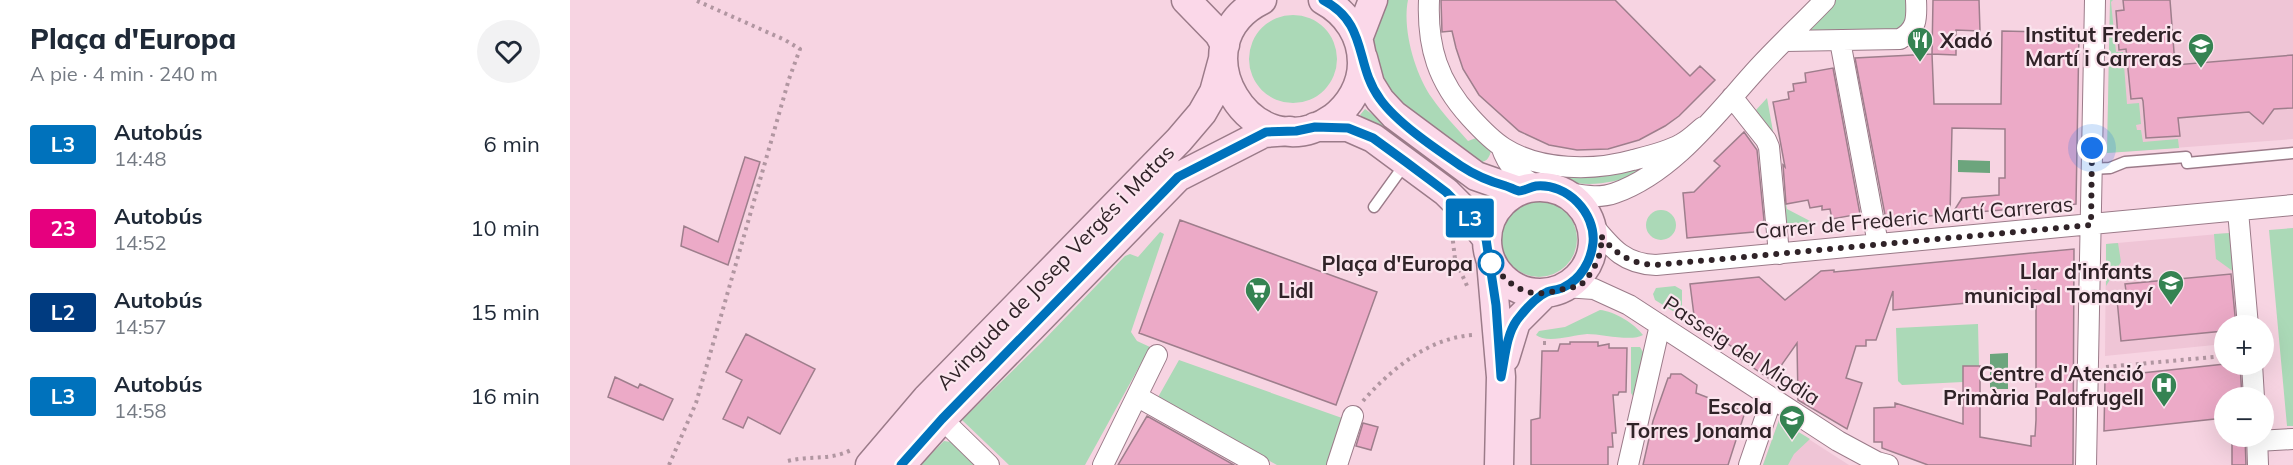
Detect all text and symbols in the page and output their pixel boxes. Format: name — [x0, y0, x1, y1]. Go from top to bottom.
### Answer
button: heart — [477, 20, 540, 83]
text: Plaça d'Europa — [30, 21, 236, 56]
place label: Institut Frederic Martí i Carreras — [2025, 21, 2182, 71]
restaurant icon: Xadó — [1905, 25, 1935, 63]
place label: Xadó — [1939, 27, 1993, 53]
school or university icon: Institut Frederic Martí i Carreras — [2186, 31, 2216, 69]
text: A pie · 4 min · 240 m — [30, 61, 218, 86]
text: Autobús — [114, 118, 203, 146]
text: 6 min — [484, 130, 540, 158]
text: L3 — [51, 131, 75, 157]
your location — [2077, 133, 2107, 163]
street label: Avinguda de Josep Vergés i Matas — [931, 139, 1179, 395]
text: 14:48 — [114, 146, 167, 171]
street label: Carrer de Frederic Martí Carreras — [1754, 190, 2074, 244]
line badge: L3 — [1443, 198, 1497, 238]
text: Autobús — [114, 202, 203, 230]
text: L3 — [1458, 205, 1482, 231]
text: 10 min — [470, 214, 540, 242]
text: 23 — [50, 215, 76, 241]
text: 14:52 — [114, 230, 167, 255]
place label: Plaça d'Europa — [1322, 250, 1473, 276]
marker: Plaça d'Europa — [1478, 250, 1504, 276]
place label: Llar d'infants municipal Tomanyí — [1964, 258, 2154, 308]
school or university icon: Llar d'infants municipal Tomanyí — [2156, 268, 2186, 306]
supermarket icon: Lidl — [1243, 275, 1273, 313]
place label: Lidl — [1278, 277, 1314, 303]
text: Autobús — [114, 286, 203, 314]
street label: Passeig del Migdia — [1659, 290, 1825, 410]
text: 15 min — [470, 298, 540, 326]
text: L2 — [51, 299, 75, 325]
text: 14:57 — [114, 314, 167, 339]
map controls — [2214, 315, 2274, 447]
button: + — [2214, 315, 2274, 375]
place label: Centre d'Atenció Primària Palafrugell — [1943, 360, 2144, 410]
text: Autobús — [114, 370, 203, 398]
hospital icon: Centre d'Atenció Primària Palafrugell — [2149, 370, 2179, 408]
text: 16 min — [470, 382, 540, 410]
text: L3 — [51, 383, 75, 409]
button: − — [2214, 387, 2274, 447]
place label: Escola Torres Jonama — [1626, 393, 1772, 443]
text: 14:58 — [114, 398, 167, 423]
school or university icon: Escola Torres Jonama — [1777, 403, 1807, 441]

